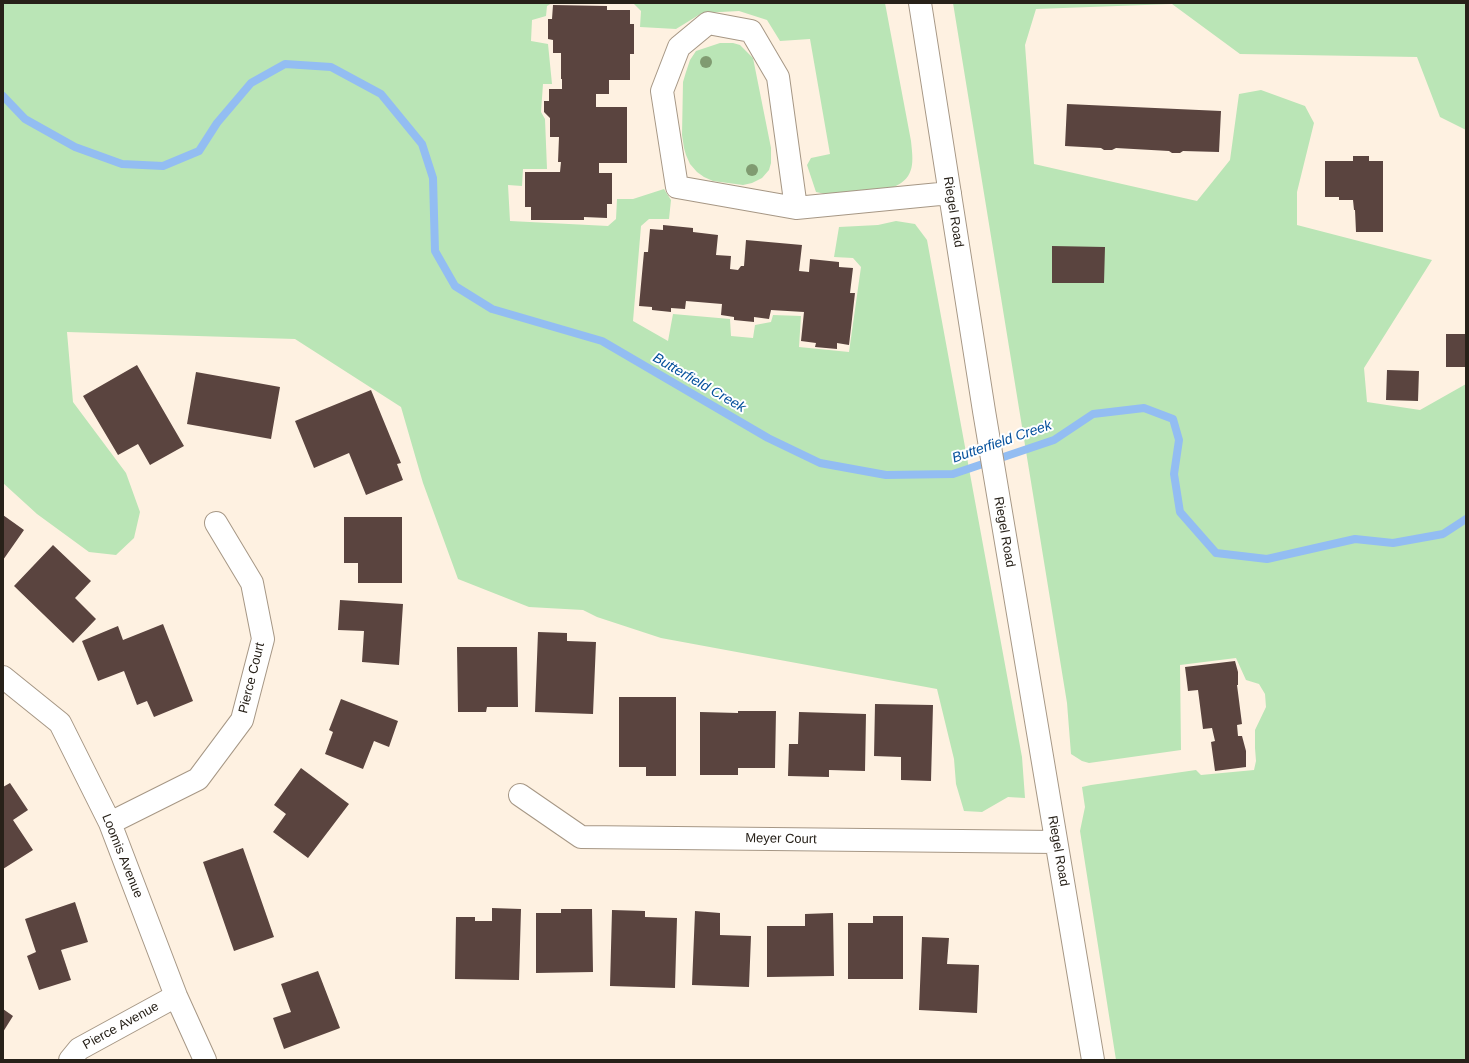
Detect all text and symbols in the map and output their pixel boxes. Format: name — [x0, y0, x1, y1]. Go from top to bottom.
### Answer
street label: Riegel Road — [940, 175, 966, 249]
water label: Butterfield Creek — [650, 350, 748, 416]
water label: Butterfield Creek — [950, 417, 1054, 467]
street label: Riegel Road — [990, 495, 1018, 569]
street label: Pierce Court — [236, 641, 268, 715]
street label: Loomis Avenue — [98, 812, 146, 900]
street label: Riegel Road — [1044, 814, 1072, 888]
street label: Meyer Court — [745, 831, 817, 847]
street label: Pierce Avenue — [80, 999, 162, 1053]

